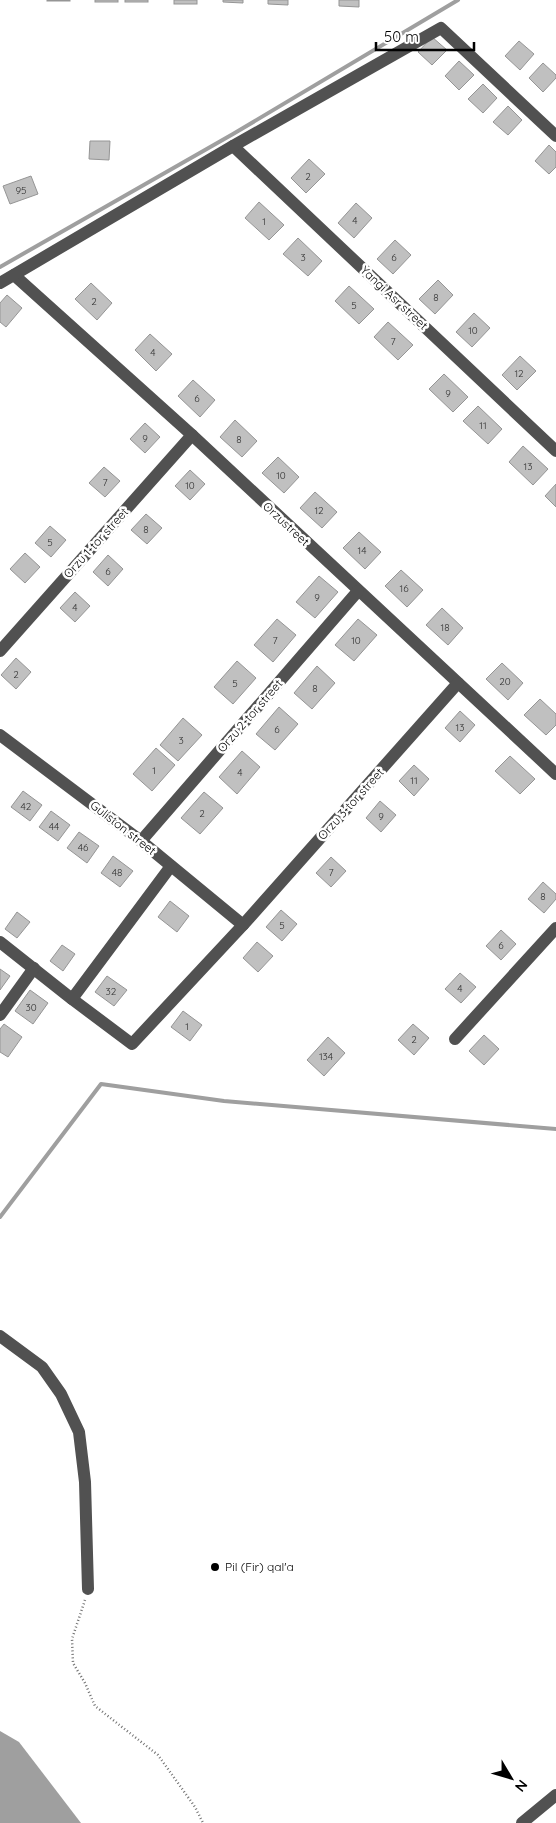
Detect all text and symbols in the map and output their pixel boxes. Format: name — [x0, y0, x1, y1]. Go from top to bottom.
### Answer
scale bar — [376, 20, 474, 52]
text: 50 m — [384, 27, 419, 46]
house number: 2 — [305, 170, 311, 183]
house number: 95 — [15, 184, 27, 197]
house number: 4 — [352, 214, 358, 227]
house number: 1 — [262, 215, 266, 228]
house number: 3 — [300, 251, 306, 264]
house number: 6 — [391, 251, 397, 264]
street label: Yangi Asr street — [357, 263, 431, 333]
house number: 8 — [433, 291, 439, 304]
house number: 2 — [91, 295, 97, 308]
house number: 5 — [351, 299, 357, 312]
house number: 10 — [468, 324, 478, 337]
house number: 7 — [390, 335, 396, 348]
house number: 4 — [150, 346, 156, 359]
house number: 12 — [514, 367, 524, 380]
house number: 9 — [445, 387, 451, 400]
house number: 6 — [194, 392, 200, 405]
house number: 11 — [479, 419, 487, 432]
house number: 9 — [142, 432, 148, 445]
house number: 8 — [236, 433, 242, 446]
house number: 13 — [524, 460, 532, 473]
house number: 10 — [276, 469, 286, 482]
house number: 7 — [102, 476, 108, 489]
house number: 10 — [185, 479, 195, 492]
street label: Orzustreet — [260, 498, 313, 549]
street label: Orzu 1-tor street — [60, 504, 131, 581]
house number: 12 — [314, 504, 324, 517]
house number: 8 — [143, 523, 149, 536]
house number: 5 — [47, 536, 53, 549]
house number: 14 — [358, 544, 366, 557]
house number: 6 — [105, 565, 111, 578]
house number: 16 — [399, 582, 409, 595]
house number: 9 — [314, 591, 320, 604]
house number: 4 — [72, 601, 78, 614]
house number: 18 — [440, 621, 450, 634]
house number: 7 — [272, 634, 278, 647]
house number: 10 — [351, 634, 361, 647]
house number: 2 — [13, 668, 19, 681]
house number: 20 — [499, 675, 511, 688]
street label: Orzu 2-tor street — [214, 676, 285, 755]
house number: 5 — [232, 677, 238, 690]
house number: 8 — [312, 682, 318, 695]
house number: 13 — [456, 721, 464, 734]
house number: 6 — [274, 723, 280, 736]
house number: 3 — [178, 734, 184, 747]
house number: 1 — [152, 764, 156, 777]
street label: Orzu 3-tor street — [314, 765, 387, 843]
house number: 4 — [237, 766, 243, 779]
house number: 11 — [410, 774, 418, 787]
street label: Guliston street — [87, 797, 159, 858]
house number: 42 — [21, 800, 32, 813]
house number: 2 — [199, 807, 205, 820]
house number: 9 — [378, 810, 384, 823]
house number: 44 — [49, 820, 59, 833]
house number: 46 — [78, 841, 89, 854]
house number: 48 — [112, 866, 122, 879]
house number: 7 — [328, 866, 334, 879]
house number: 8 — [540, 890, 546, 903]
house number: 5 — [279, 919, 285, 932]
house number: 6 — [498, 939, 504, 952]
house number: 4 — [457, 982, 463, 995]
house number: 32 — [106, 985, 117, 998]
house number: 30 — [25, 1001, 37, 1014]
house number: 1 — [185, 1020, 189, 1033]
house number: 2 — [411, 1033, 417, 1046]
house number: 134 — [319, 1050, 333, 1063]
place label: Pil (Fir) qal'a — [225, 1559, 294, 1574]
marker: Pil (Fir) qal'a — [209, 1561, 221, 1573]
north arrow — [486, 1753, 536, 1803]
text: N — [511, 1776, 532, 1796]

